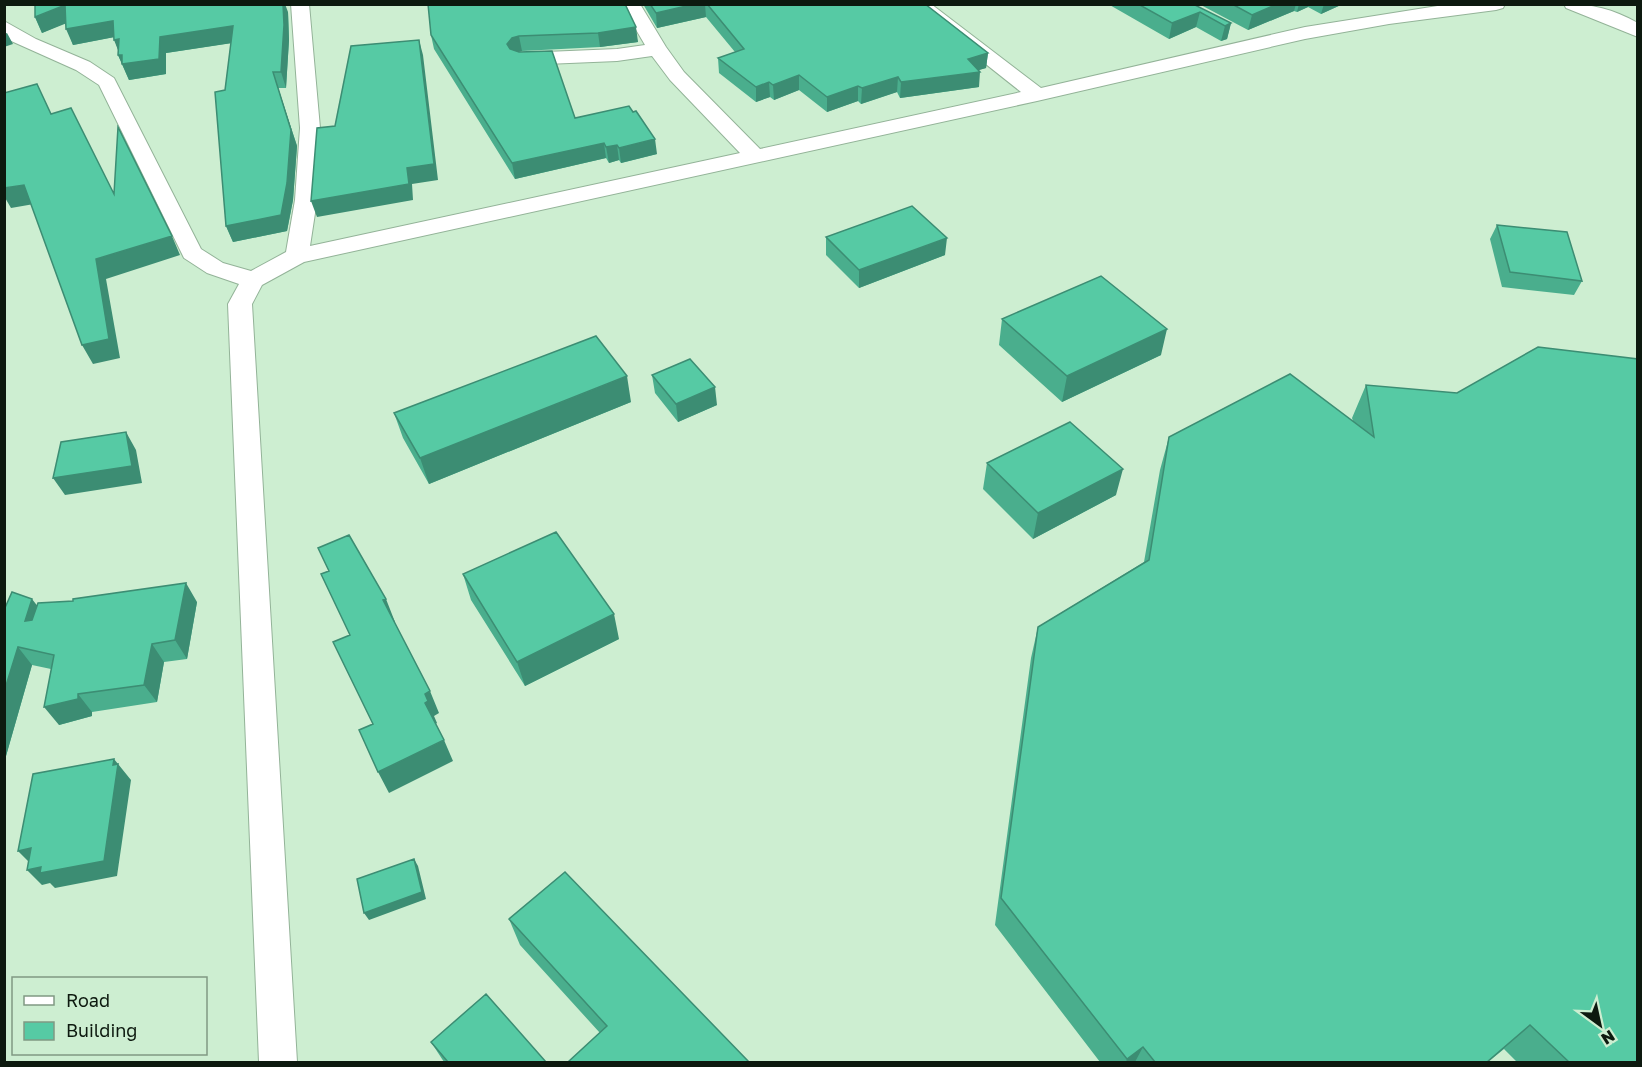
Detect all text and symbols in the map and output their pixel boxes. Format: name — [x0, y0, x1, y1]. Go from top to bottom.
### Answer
legend — [12, 977, 207, 1055]
text: Road — [66, 989, 110, 1011]
north arrow — [1570, 995, 1630, 1055]
text: Building — [66, 1019, 137, 1041]
text: N — [1598, 1026, 1619, 1049]

